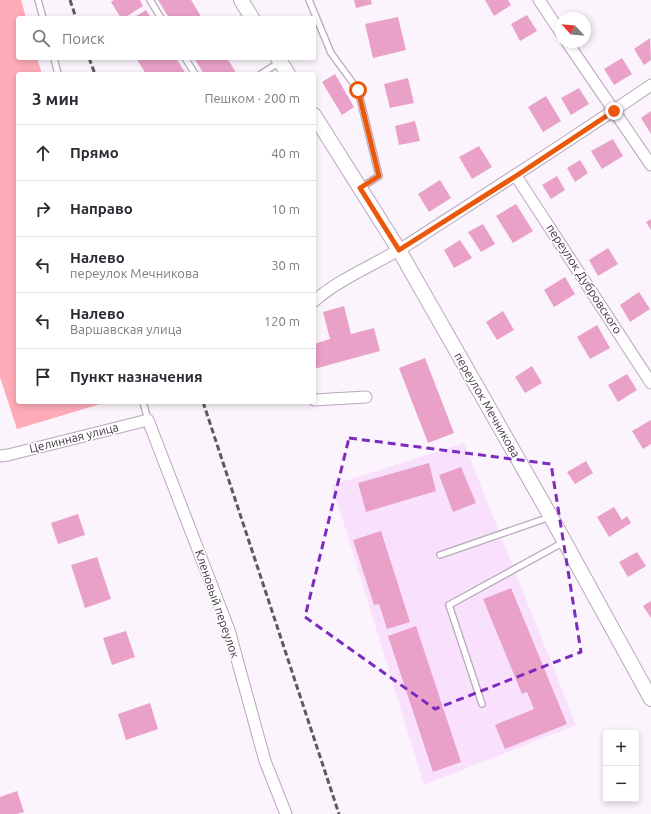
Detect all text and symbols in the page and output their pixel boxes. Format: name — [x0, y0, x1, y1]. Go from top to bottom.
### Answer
north arrow — [555, 12, 591, 48]
search box — [16, 16, 316, 60]
icon: search — [30, 27, 52, 49]
text: Поиск — [62, 30, 105, 47]
route start — [349, 81, 367, 99]
text: 3 мин — [32, 89, 79, 108]
text: Пешком · 200 m — [204, 91, 300, 105]
route end — [605, 102, 623, 120]
icon: ahead — [32, 142, 54, 164]
text: Прямо — [70, 144, 119, 161]
text: 40 m — [271, 146, 300, 160]
icon: right — [32, 198, 54, 220]
text: Направо — [70, 200, 133, 217]
text: 10 m — [271, 202, 300, 216]
street label: переулок Дубровского — [544, 221, 625, 336]
text: Налево — [70, 249, 125, 266]
icon: left — [32, 254, 54, 276]
text: 30 m — [271, 258, 300, 272]
text: переулок Мечникова — [70, 266, 199, 280]
text: Налево — [70, 305, 125, 322]
icon: left — [32, 310, 54, 332]
text: 120 m — [264, 314, 300, 328]
text: Варшавская улица — [70, 322, 182, 336]
street label: переулок Мечникова — [452, 350, 523, 459]
icon: arrive — [32, 366, 54, 388]
text: Пункт назначения — [70, 368, 203, 385]
street label: Целинная улица — [28, 420, 120, 455]
street label: Кленовый переулок — [193, 548, 242, 660]
map controls — [603, 730, 639, 802]
button: + — [603, 730, 639, 766]
button: − — [603, 766, 639, 802]

